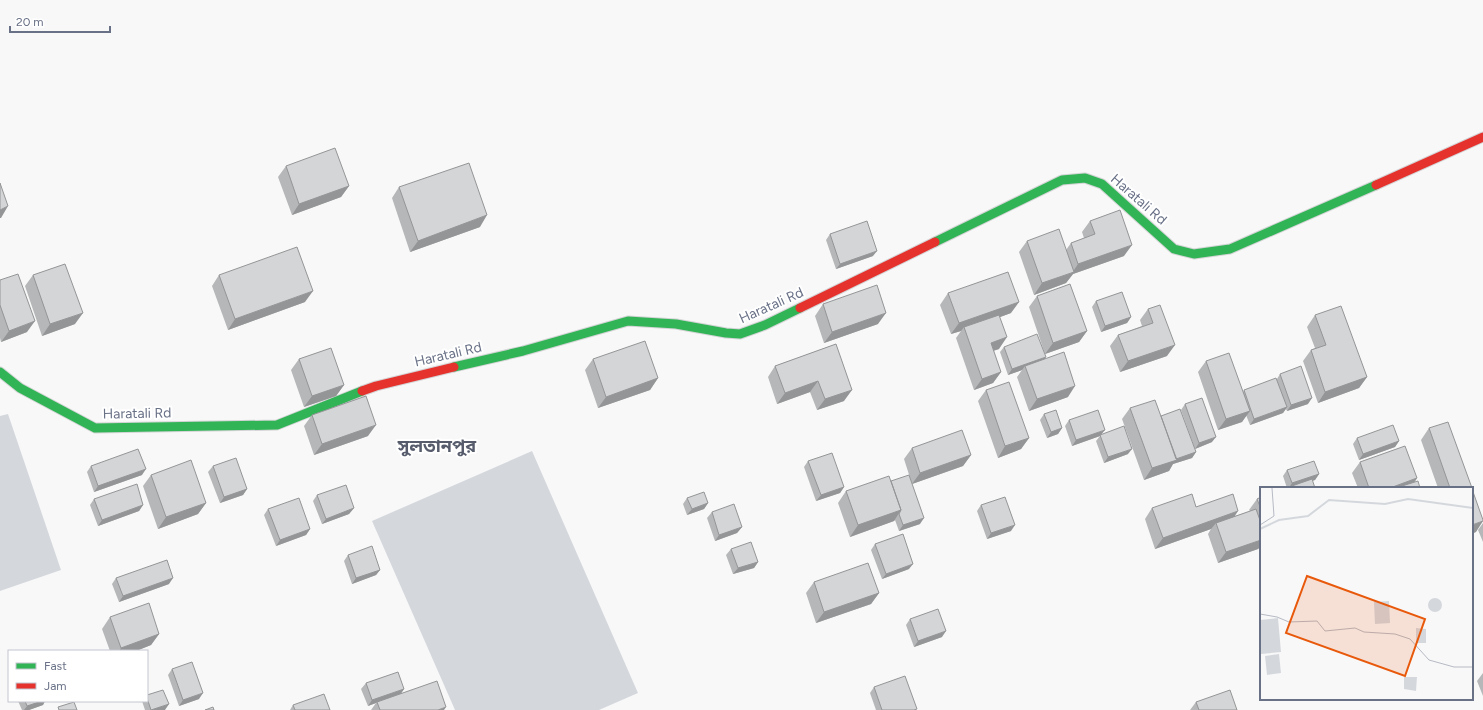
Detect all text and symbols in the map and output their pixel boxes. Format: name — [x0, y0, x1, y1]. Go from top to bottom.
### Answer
scale bar — [10, 8, 110, 34]
text: 20 m — [16, 15, 44, 29]
street label: Haratali Rd — [1107, 170, 1170, 228]
street label: Haratali Rd — [736, 284, 806, 327]
street label: Haratali Rd — [413, 338, 483, 370]
street label: Haratali Rd — [103, 404, 171, 423]
district label: সুলতানপুর — [397, 435, 477, 457]
inset map — [1260, 487, 1473, 700]
legend — [8, 650, 148, 702]
text: Fast — [44, 659, 67, 673]
text: Jam — [44, 679, 67, 693]

